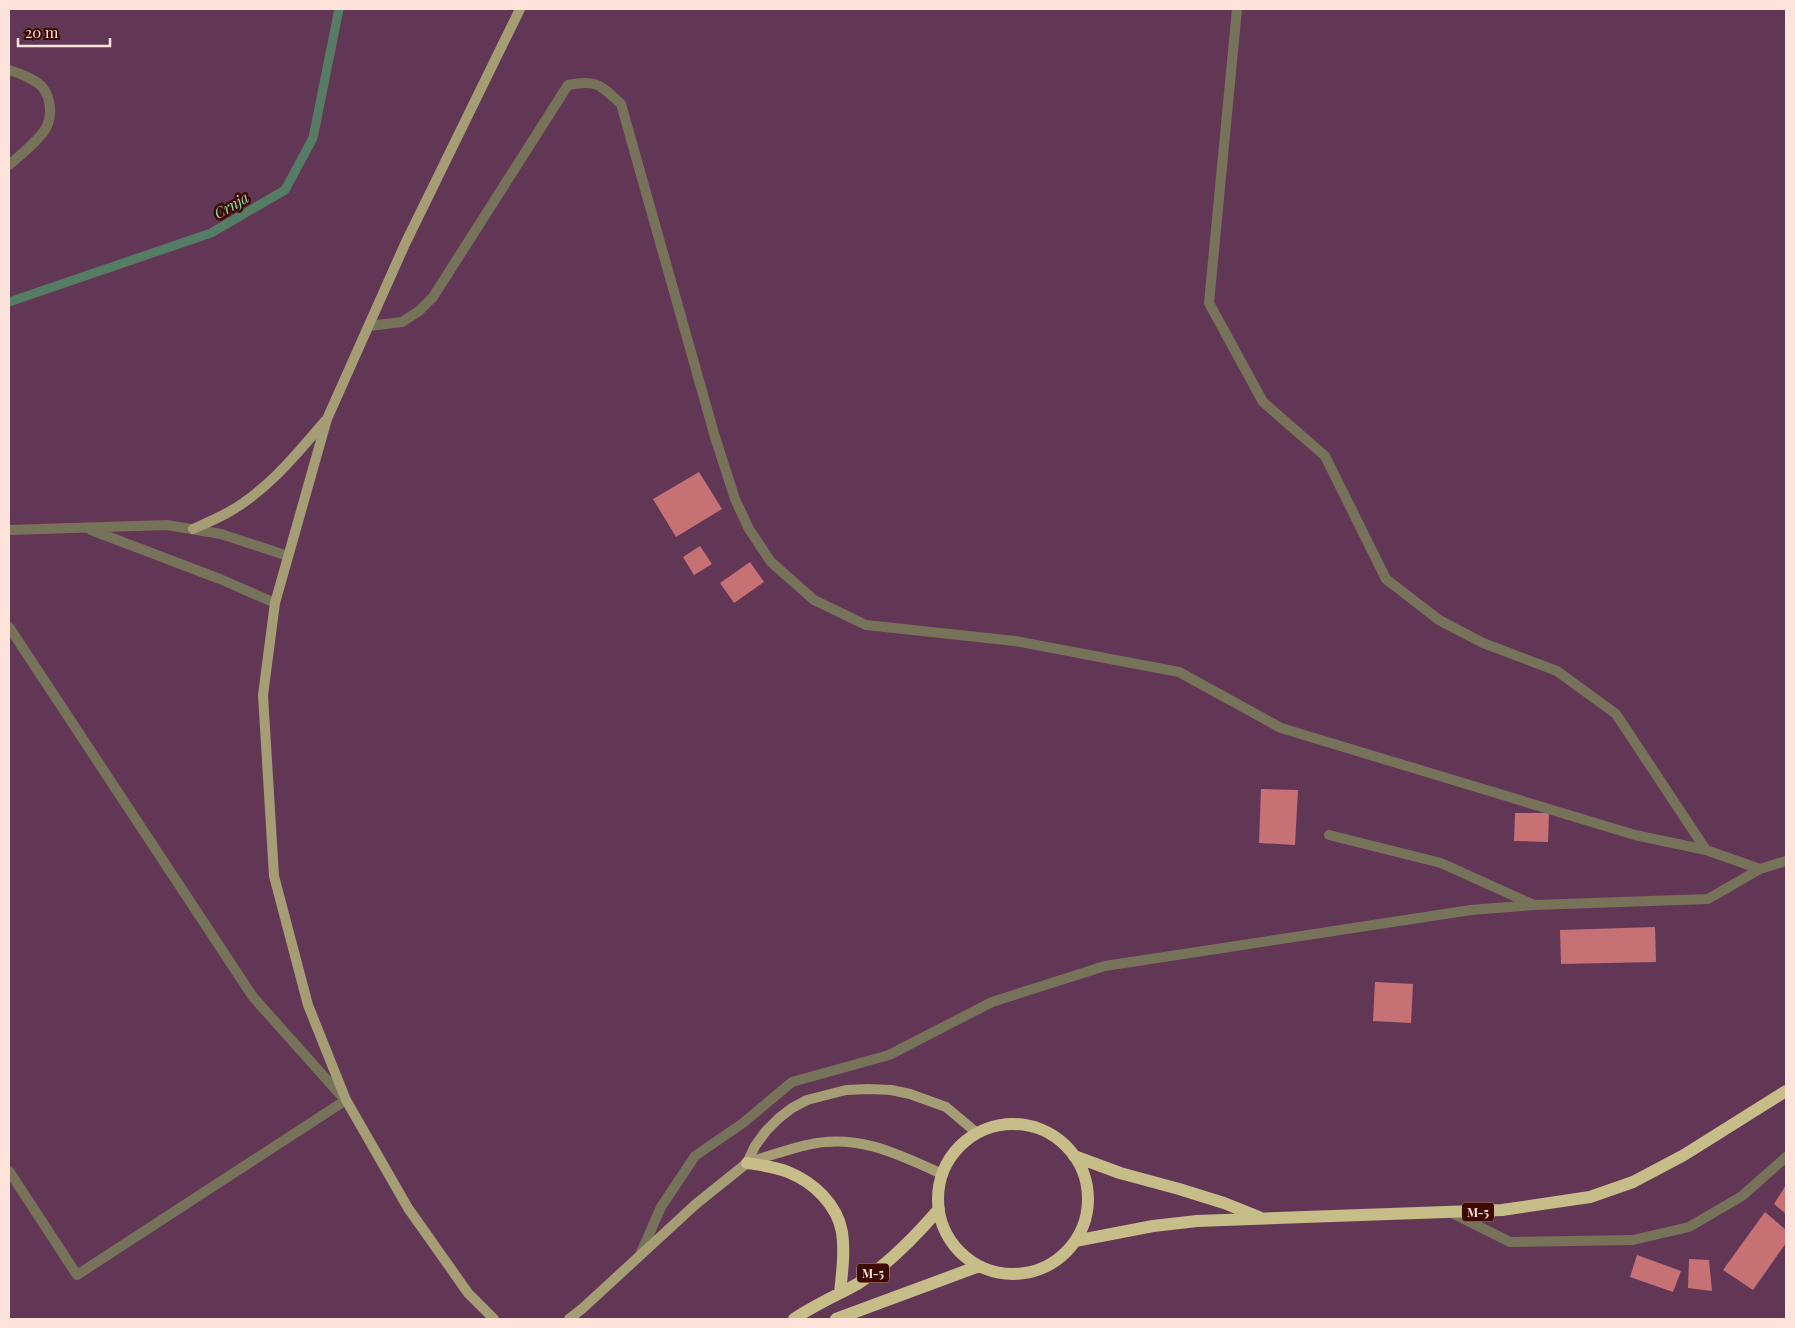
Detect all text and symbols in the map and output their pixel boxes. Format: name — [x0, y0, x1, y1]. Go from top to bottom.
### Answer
scale bar — [18, 15, 110, 47]
text: 20 m — [25, 22, 59, 42]
water label: Crnja — [210, 187, 252, 223]
road number: M-5 — [1462, 1202, 1494, 1222]
road number: M-5 — [857, 1264, 889, 1282]

